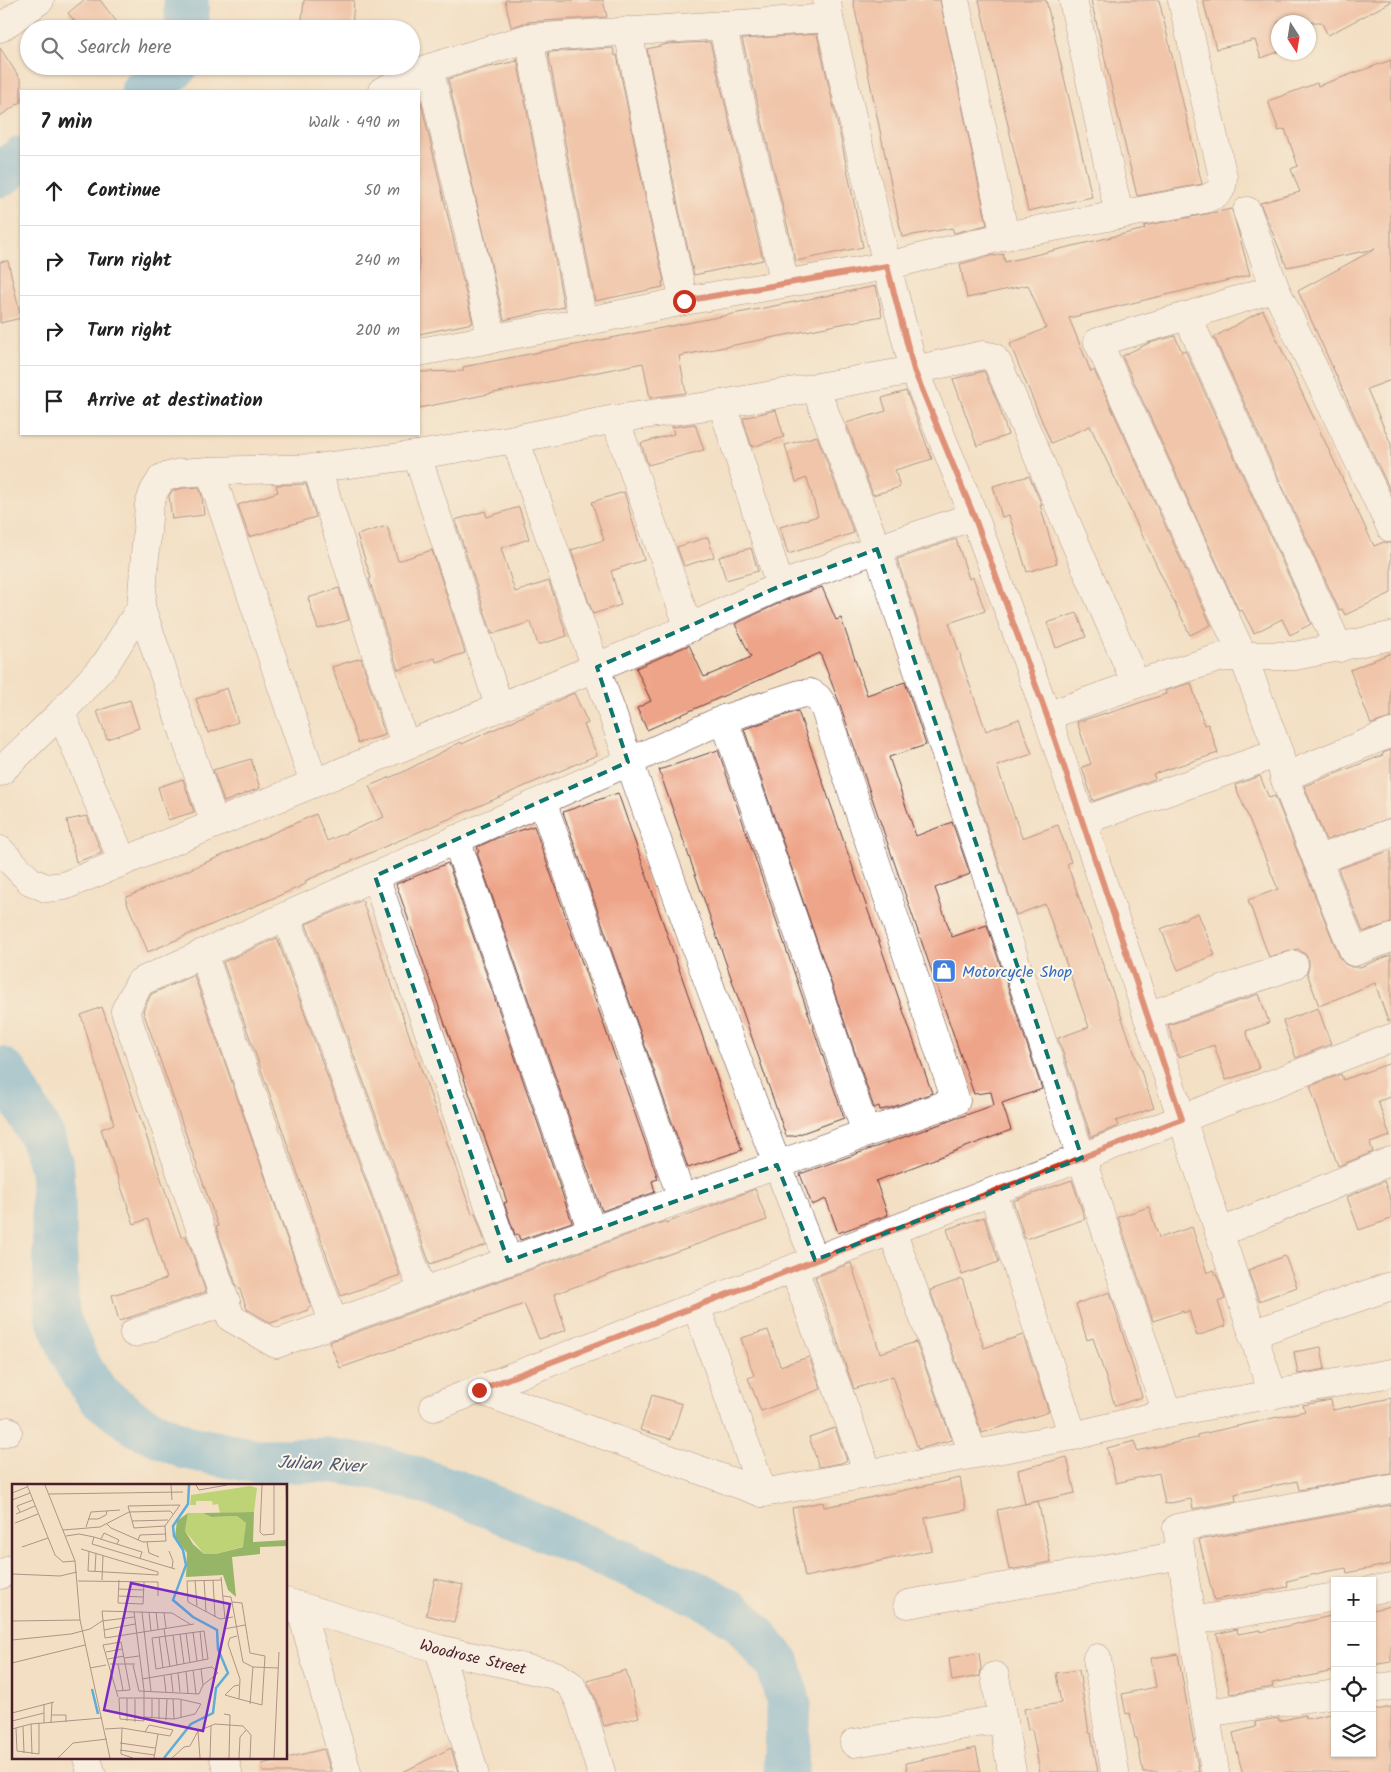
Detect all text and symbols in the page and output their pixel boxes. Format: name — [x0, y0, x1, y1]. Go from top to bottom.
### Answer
north arrow — [1271, 15, 1316, 60]
search box — [20, 20, 420, 75]
text: Search here — [78, 33, 172, 63]
icon: search — [38, 34, 66, 62]
text: 7 min — [40, 106, 92, 139]
text: Walk · 490 m — [308, 110, 400, 135]
text: Continue — [87, 176, 160, 206]
icon: ahead — [40, 177, 68, 205]
text: 50 m — [364, 178, 400, 203]
text: Turn right — [87, 246, 172, 276]
icon: right — [40, 247, 68, 275]
text: 240 m — [355, 248, 400, 273]
route start — [673, 290, 696, 313]
text: Turn right — [87, 316, 172, 346]
icon: right — [40, 317, 68, 345]
text: 200 m — [356, 318, 400, 343]
text: Arrive at destination — [87, 386, 263, 416]
icon: arrive — [40, 387, 68, 415]
shop icon: Motorcycle Shop — [931, 958, 957, 984]
place label: Motorcycle Shop — [962, 960, 1072, 985]
route end — [468, 1379, 491, 1402]
water label: Julian River — [276, 1449, 369, 1482]
inset map — [12, 1484, 288, 1760]
map controls — [1331, 1577, 1376, 1757]
button: + — [1331, 1577, 1376, 1622]
button: − — [1331, 1622, 1376, 1667]
street label: Woodrose Street — [416, 1633, 529, 1682]
button: locate — [1331, 1667, 1376, 1712]
button: layers — [1331, 1712, 1376, 1757]

